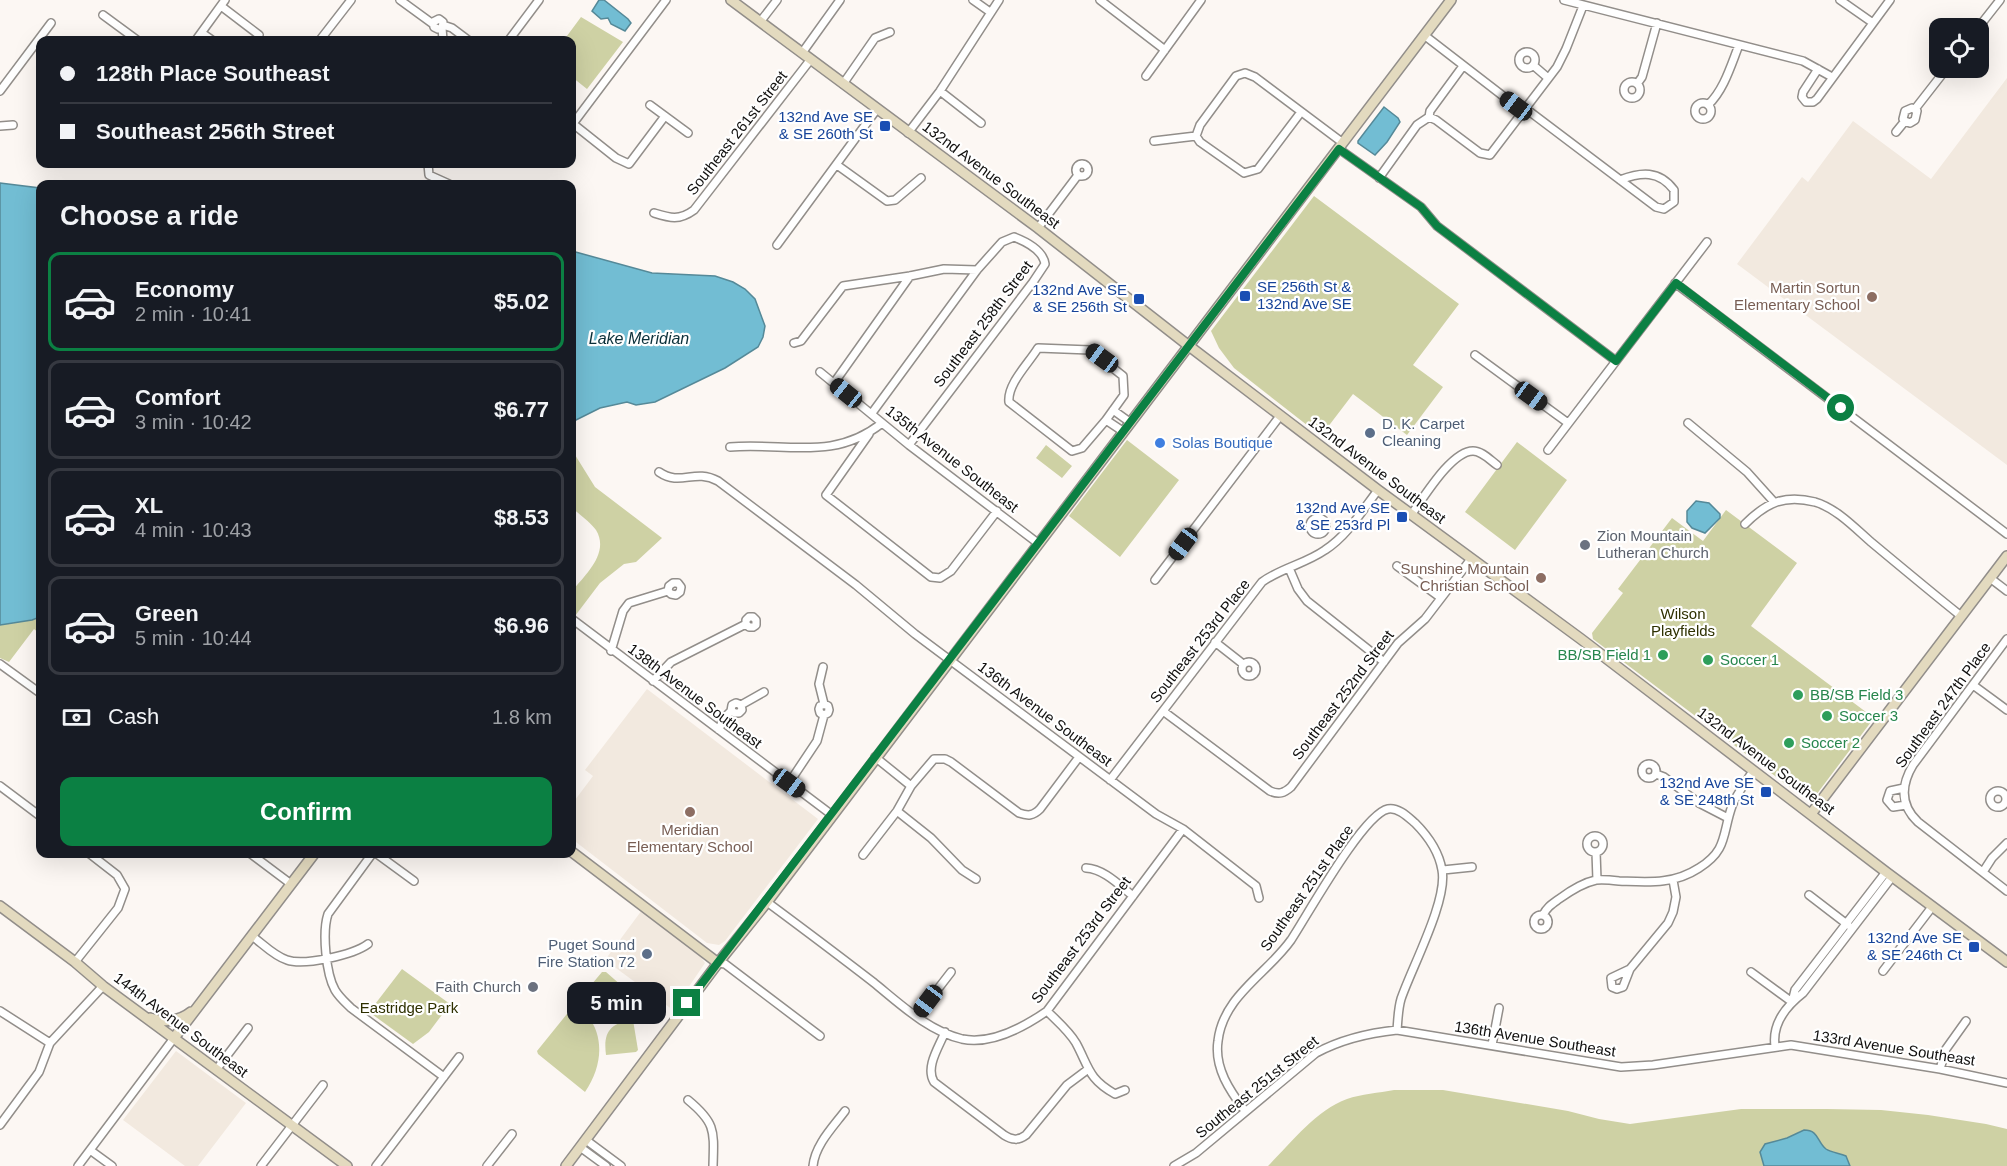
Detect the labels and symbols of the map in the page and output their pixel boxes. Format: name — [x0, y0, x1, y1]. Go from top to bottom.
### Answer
street label: Southeast 261st Street — [683, 67, 791, 198]
car — [1496, 88, 1536, 124]
place label: 132nd Ave SE & SE 260th St — [778, 108, 874, 142]
street label: 132nd Avenue Southeast — [919, 117, 1064, 232]
marker: 132nd Ave SE & SE 260th St — [878, 119, 892, 133]
street label: Southeast 258th Street — [930, 257, 1036, 390]
place label: SE 256th St & 132nd Ave SE — [1257, 278, 1352, 312]
place label: Martin Sortun Elementary School — [1734, 279, 1860, 313]
place label: 132nd Ave SE & SE 256th St — [1032, 281, 1128, 315]
marker: SE 256th St & 132nd Ave SE — [1238, 289, 1252, 303]
marker: Martin Sortun Elementary School — [1865, 290, 1879, 304]
marker: 132nd Ave SE & SE 256th St — [1132, 292, 1146, 306]
water label: Lake Meridian — [589, 330, 689, 347]
car — [1082, 340, 1122, 376]
car — [826, 375, 866, 411]
car — [1511, 378, 1551, 414]
route start — [1827, 394, 1854, 421]
street label: 135th Avenue Southeast — [883, 402, 1022, 516]
street label: 132nd Avenue Southeast — [1305, 412, 1450, 527]
place label: D. K. Carpet Cleaning — [1382, 415, 1465, 449]
marker: D. K. Carpet Cleaning — [1363, 426, 1377, 440]
place label: Solas Boutique — [1172, 434, 1273, 451]
marker: Solas Boutique — [1153, 436, 1167, 450]
place label: 132nd Ave SE & SE 253rd Pl — [1295, 499, 1390, 533]
marker: 132nd Ave SE & SE 253rd Pl — [1395, 510, 1409, 524]
car — [1165, 524, 1201, 564]
place label: Zion Mountain Lutheran Church — [1597, 527, 1709, 561]
marker: Zion Mountain Lutheran Church — [1578, 538, 1592, 552]
place label: Sunshine Mountain Christian School — [1401, 560, 1529, 594]
marker: Sunshine Mountain Christian School — [1534, 571, 1548, 585]
street label: Southeast 253rd Place — [1146, 576, 1253, 706]
park label: Wilson Playfields — [1651, 605, 1715, 639]
street label: Southeast 252nd Street — [1288, 626, 1397, 763]
street label: Southeast 247th Place — [1891, 639, 1994, 771]
street label: 138th Avenue Southeast — [625, 640, 766, 752]
place label: BB/SB Field 1 — [1558, 646, 1651, 663]
marker: BB/SB Field 1 — [1656, 648, 1670, 662]
place label: Soccer 1 — [1720, 651, 1779, 668]
marker: Soccer 1 — [1701, 653, 1715, 667]
street label: 136th Avenue Southeast — [975, 658, 1116, 770]
place label: BB/SB Field 3 — [1810, 686, 1903, 703]
marker: BB/SB Field 3 — [1791, 688, 1805, 702]
street label: 132nd Avenue Southeast — [1694, 703, 1839, 818]
place label: Soccer 3 — [1839, 707, 1898, 724]
marker: Soccer 3 — [1820, 709, 1834, 723]
place label: Soccer 2 — [1801, 734, 1860, 751]
marker: Soccer 2 — [1782, 736, 1796, 750]
car — [769, 765, 809, 801]
place label: 132nd Ave SE & SE 248th St — [1659, 774, 1755, 808]
marker: 132nd Ave SE & SE 248th St — [1759, 785, 1773, 799]
marker: Meridian Elementary School — [683, 805, 697, 819]
place label: Meridian Elementary School — [627, 821, 753, 855]
street label: Southeast 251st Place — [1257, 821, 1357, 954]
street label: Southeast 253rd Street — [1027, 872, 1134, 1006]
place label: 132nd Ave SE & SE 246th Ct — [1867, 929, 1963, 963]
place label: Puget Sound Fire Station 72 — [537, 936, 635, 970]
marker: 132nd Ave SE & SE 246th Ct — [1967, 940, 1981, 954]
marker: Puget Sound Fire Station 72 — [640, 947, 654, 961]
street label: 144th Avenue Southeast — [111, 969, 252, 1081]
place label: Faith Church — [435, 978, 521, 995]
marker: Faith Church — [526, 980, 540, 994]
car — [910, 981, 946, 1021]
callout: 5 min — [567, 982, 666, 1024]
route end — [673, 989, 700, 1016]
park label: Eastridge Park — [360, 999, 459, 1016]
street label: 136th Avenue Southeast — [1453, 1017, 1618, 1060]
street label: 133rd Avenue Southeast — [1812, 1026, 1977, 1069]
street label: Southeast 251st Street — [1192, 1031, 1322, 1141]

